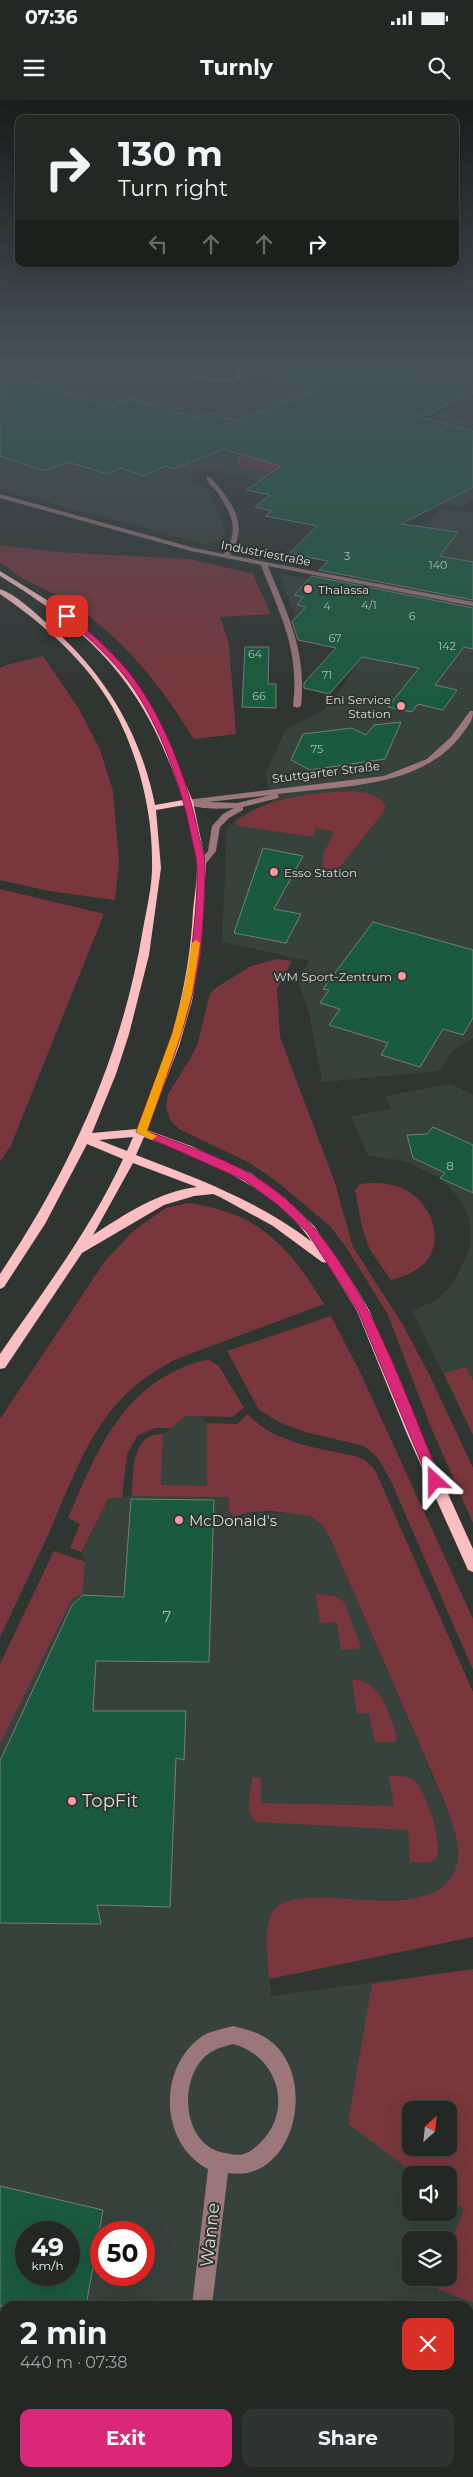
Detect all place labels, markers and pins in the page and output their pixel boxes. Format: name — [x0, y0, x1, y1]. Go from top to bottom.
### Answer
place label: Thalassa — [318, 582, 369, 597]
marker: Thalassa — [302, 583, 314, 595]
pin — [46, 595, 88, 637]
place label: Eni Service Station — [325, 692, 391, 721]
marker: Eni Service Station — [395, 700, 407, 712]
place label: Esso Station — [284, 865, 357, 880]
marker: Esso Station — [268, 866, 280, 878]
place label: WM Sport-Zentrum — [273, 969, 392, 984]
marker: WM Sport-Zentrum — [396, 970, 408, 982]
place label: McDonald's — [189, 1511, 277, 1530]
marker: McDonald's — [173, 1514, 185, 1526]
place label: TopFit — [82, 1790, 138, 1812]
marker: TopFit — [66, 1795, 78, 1807]

